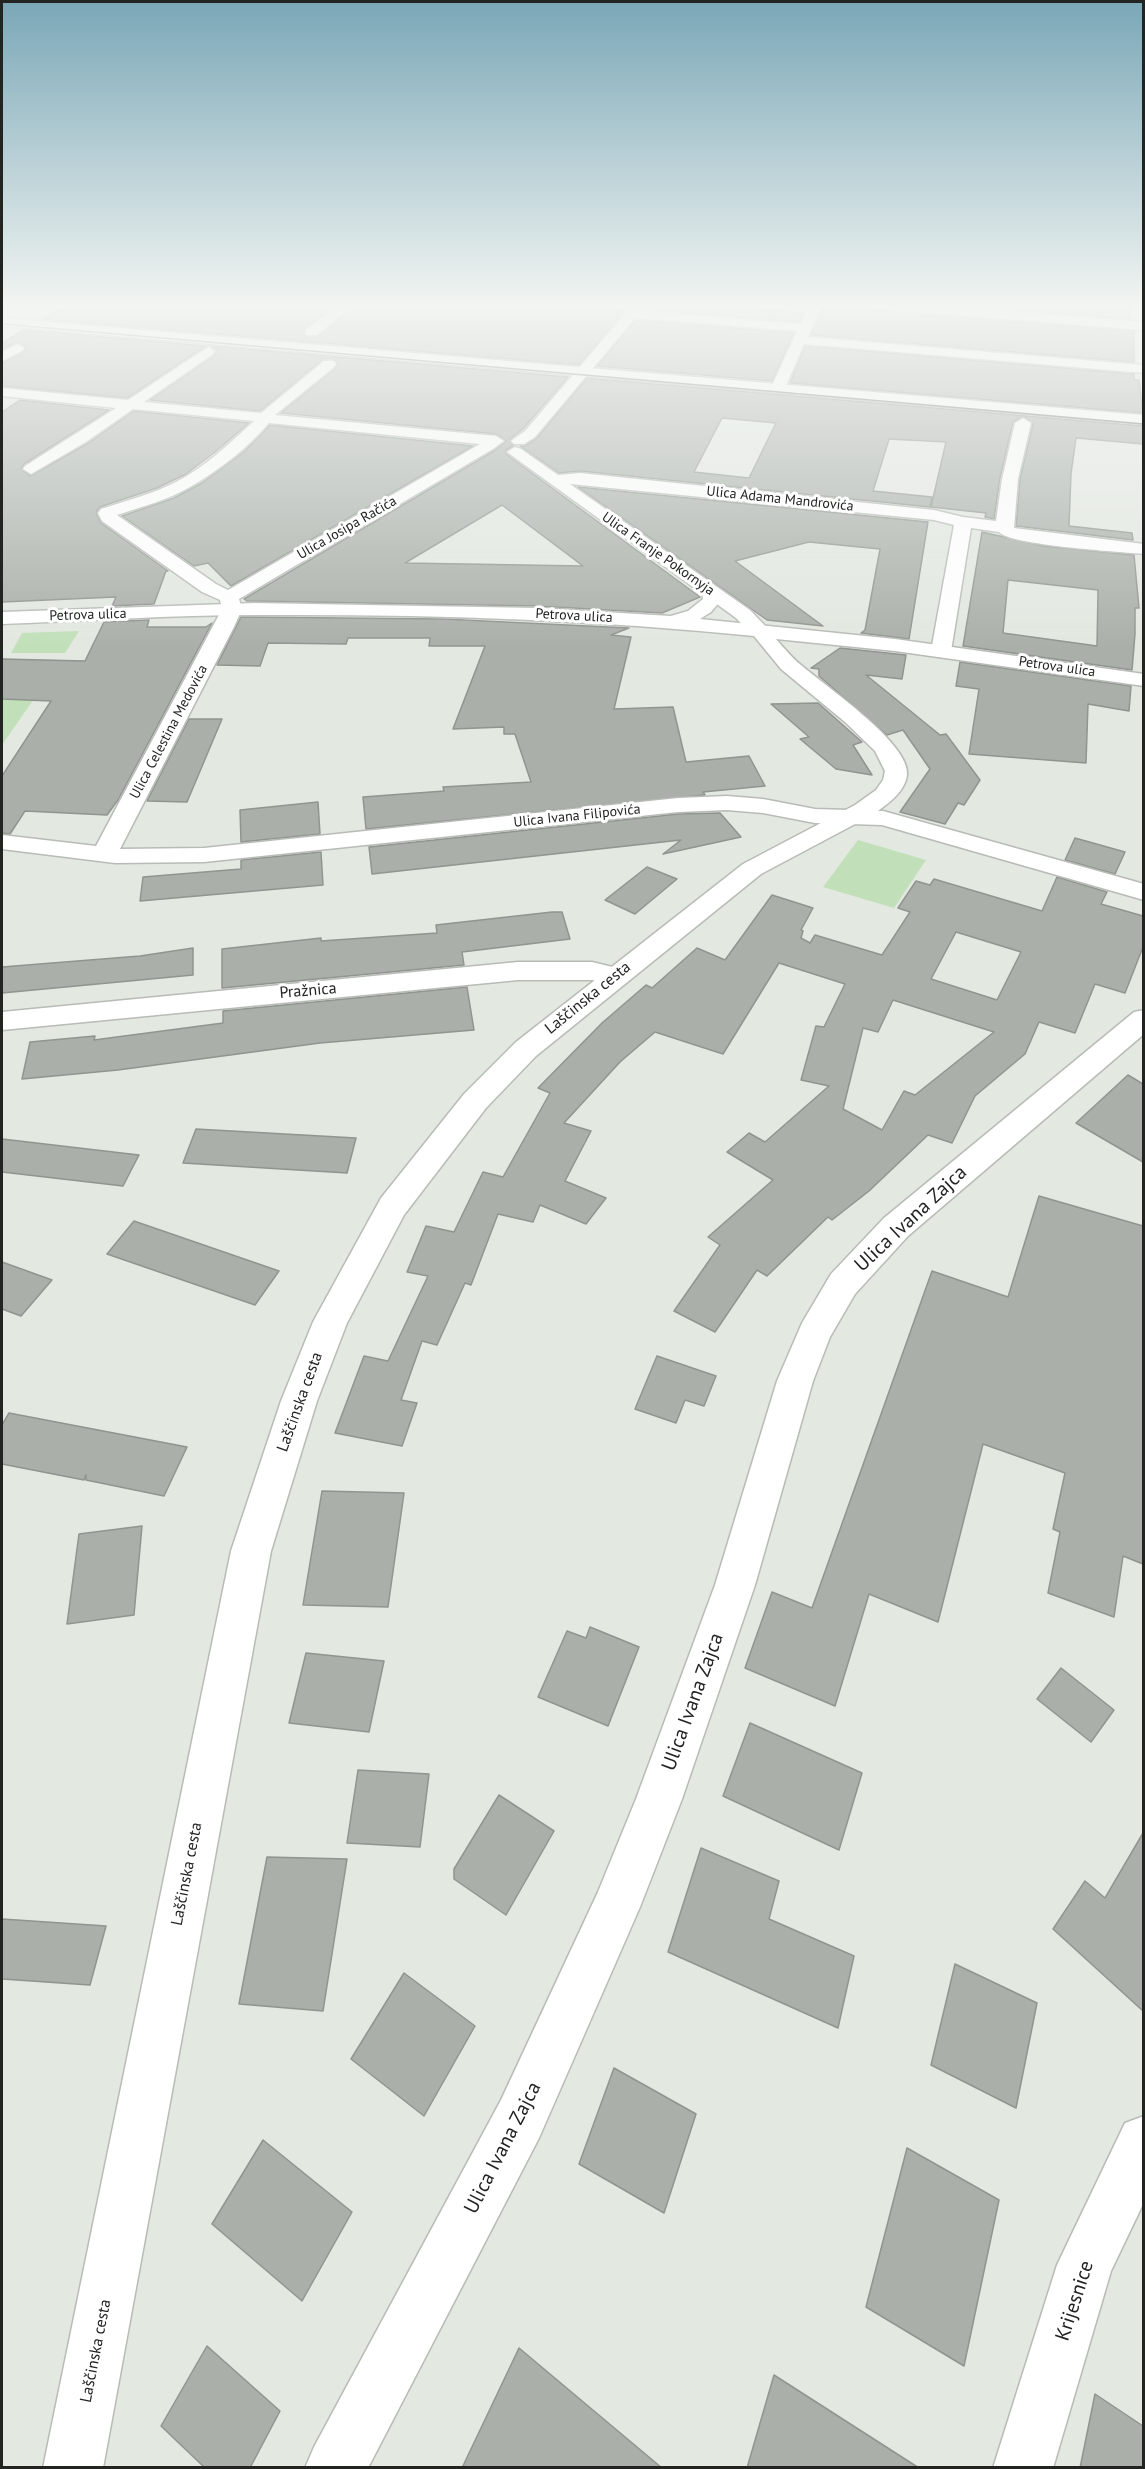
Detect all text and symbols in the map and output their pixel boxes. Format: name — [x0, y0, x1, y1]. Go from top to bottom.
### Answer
street label: Ulica Adama Mandrovića — [706, 483, 854, 515]
street label: Ulica Josipa Račića — [294, 493, 400, 563]
street label: Ulica Franje Pokornyja — [598, 509, 718, 599]
street label: Petrova ulica — [49, 605, 127, 625]
street label: Petrova ulica — [535, 606, 613, 626]
street label: Petrova ulica — [1018, 653, 1096, 681]
street label: Ulica Celestina Medovića — [127, 662, 211, 802]
street label: Ulica Ivana Filipovića — [513, 801, 641, 831]
street label: Laščinska cesta — [541, 958, 635, 1038]
street label: Pražnica — [279, 979, 337, 1003]
street label: Ulica Ivana Zajca — [850, 1161, 972, 1277]
street label: Laščinska cesta — [273, 1350, 327, 1454]
street label: Ulica Ivana Zajca — [657, 1630, 729, 1774]
street label: Laščinska cesta — [168, 1821, 206, 1927]
street label: Ulica Ivana Zajca — [459, 2078, 547, 2218]
street label: Krijesnice — [1051, 2258, 1099, 2344]
street label: Laščinska cesta — [77, 2298, 115, 2404]

